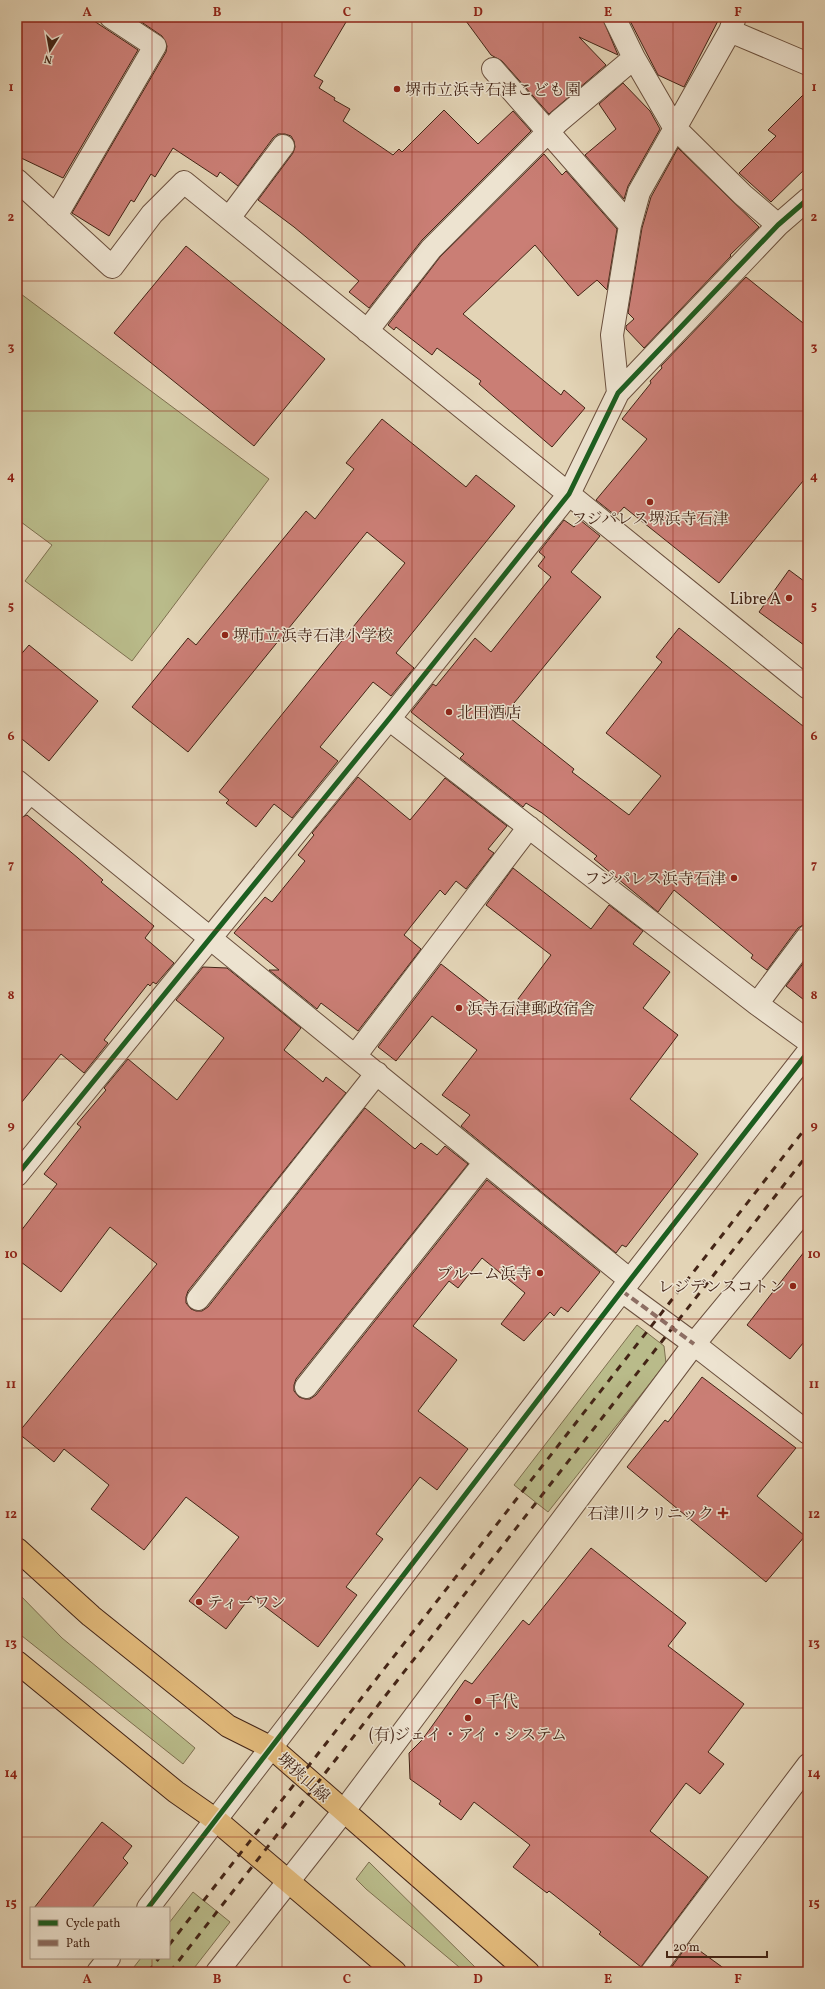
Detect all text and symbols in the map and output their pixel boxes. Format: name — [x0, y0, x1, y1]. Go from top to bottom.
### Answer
text: A — [82, 4, 92, 22]
text: B — [213, 4, 222, 22]
text: C — [343, 4, 351, 22]
text: D — [473, 4, 483, 22]
text: E — [604, 4, 612, 22]
text: F — [734, 4, 742, 22]
north arrow — [30, 30, 70, 70]
text: N — [43, 50, 54, 66]
text: 1 — [8, 79, 14, 97]
text: 1 — [811, 79, 817, 97]
place label: 堺市立浜寺石津こども園 — [405, 80, 581, 102]
marker: 堺市立浜寺石津こども園 — [392, 84, 402, 94]
text: 2 — [8, 209, 15, 227]
text: 2 — [811, 209, 818, 227]
text: 3 — [8, 339, 15, 357]
text: 3 — [811, 339, 818, 357]
text: 4 — [7, 468, 15, 486]
text: 4 — [810, 468, 818, 486]
marker: フジパレス堺浜寺石津 — [645, 497, 655, 507]
place label: フジパレス堺浜寺石津 — [571, 509, 729, 531]
place label: Libre A — [730, 589, 781, 611]
marker: Libre A — [784, 593, 794, 603]
text: 5 — [8, 598, 14, 616]
text: 5 — [811, 598, 817, 616]
place label: 堺市立浜寺石津小学校 — [233, 626, 393, 648]
marker: 堺市立浜寺石津小学校 — [220, 630, 230, 640]
place label: 北田酒店 — [457, 703, 521, 725]
marker: 北田酒店 — [444, 707, 454, 717]
text: 6 — [7, 728, 15, 746]
text: 6 — [810, 728, 818, 746]
text: 7 — [8, 857, 14, 875]
text: 7 — [811, 857, 817, 875]
place label: フジパレス浜寺石津 — [584, 869, 726, 891]
marker: フジパレス浜寺石津 — [729, 873, 739, 883]
text: 8 — [7, 987, 15, 1005]
text: 8 — [810, 987, 818, 1005]
place label: 浜寺石津郵政宿舎 — [467, 999, 595, 1021]
marker: 浜寺石津郵政宿舎 — [454, 1003, 464, 1013]
text: 9 — [7, 1117, 15, 1135]
text: 9 — [810, 1117, 818, 1135]
text: 10 — [4, 1246, 18, 1264]
text: 10 — [807, 1246, 821, 1264]
place label: ブルーム浜寺 — [437, 1264, 532, 1286]
marker: ブルーム浜寺 — [535, 1268, 545, 1278]
place label: レジデンスコトン — [658, 1277, 785, 1299]
marker: レジデンスコトン — [788, 1281, 798, 1291]
text: 11 — [6, 1376, 16, 1394]
text: 11 — [809, 1376, 819, 1394]
place label: 石津川クリニック — [587, 1504, 714, 1526]
text: 12 — [5, 1506, 17, 1524]
text: 12 — [808, 1506, 820, 1524]
marker: 石津川クリニック — [717, 1507, 729, 1519]
place label: ティーワン — [207, 1593, 286, 1615]
marker: ティーワン — [194, 1597, 204, 1607]
text: 13 — [5, 1635, 17, 1653]
text: 13 — [808, 1635, 820, 1653]
place label: 千代 — [486, 1692, 518, 1714]
marker: 千代 — [473, 1696, 483, 1706]
marker: (有)ジェイ・アイ・システム — [463, 1713, 473, 1723]
place label: (有)ジェイ・アイ・システム — [369, 1725, 567, 1747]
street label: 堺狭山線 — [272, 1749, 334, 1808]
text: 14 — [4, 1765, 18, 1783]
text: 14 — [807, 1765, 821, 1783]
text: 15 — [5, 1895, 17, 1913]
text: 15 — [808, 1895, 820, 1913]
legend — [30, 1907, 170, 1959]
text: Cycle path — [66, 1916, 121, 1932]
scale bar — [667, 1933, 767, 1959]
text: Path — [66, 1936, 90, 1952]
text: 20 m — [673, 1940, 700, 1956]
text: A — [82, 1971, 92, 1989]
text: B — [213, 1971, 222, 1989]
text: C — [343, 1971, 351, 1989]
text: D — [473, 1971, 483, 1989]
text: E — [604, 1971, 612, 1989]
text: F — [734, 1971, 742, 1989]

